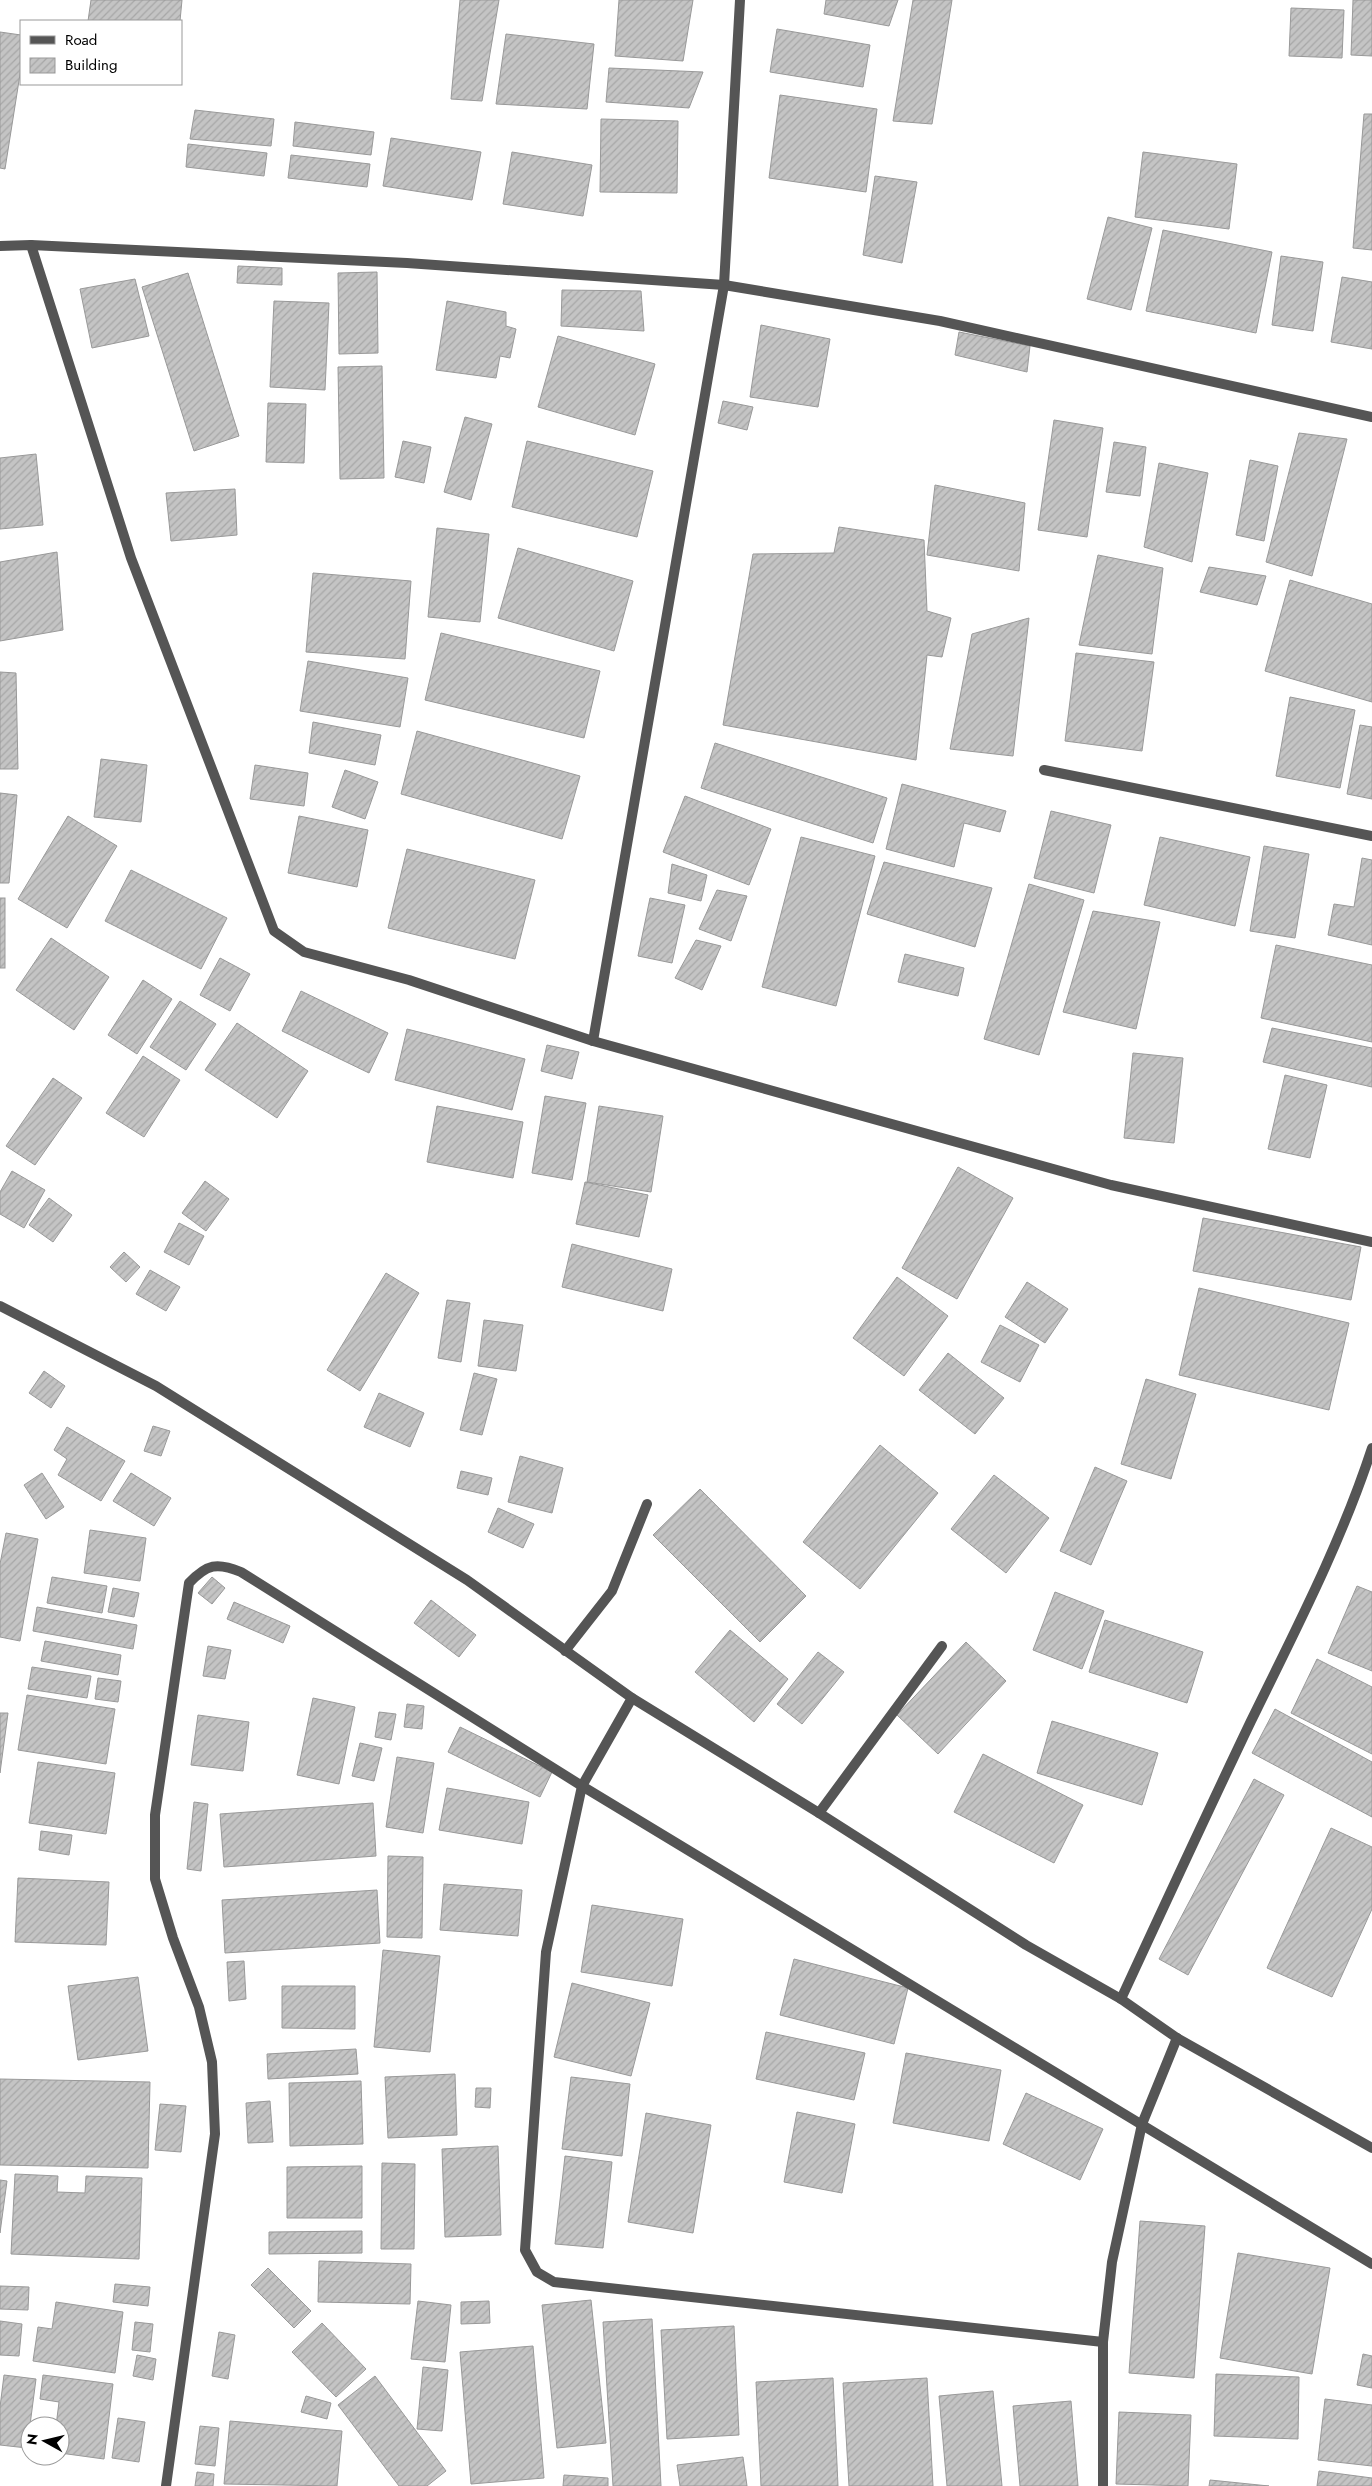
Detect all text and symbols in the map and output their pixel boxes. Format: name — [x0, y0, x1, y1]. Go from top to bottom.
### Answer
legend — [20, 20, 182, 85]
text: Road — [65, 29, 97, 51]
text: Building — [65, 54, 117, 76]
north arrow — [20, 2416, 70, 2466]
text: N — [21, 2432, 43, 2446]

